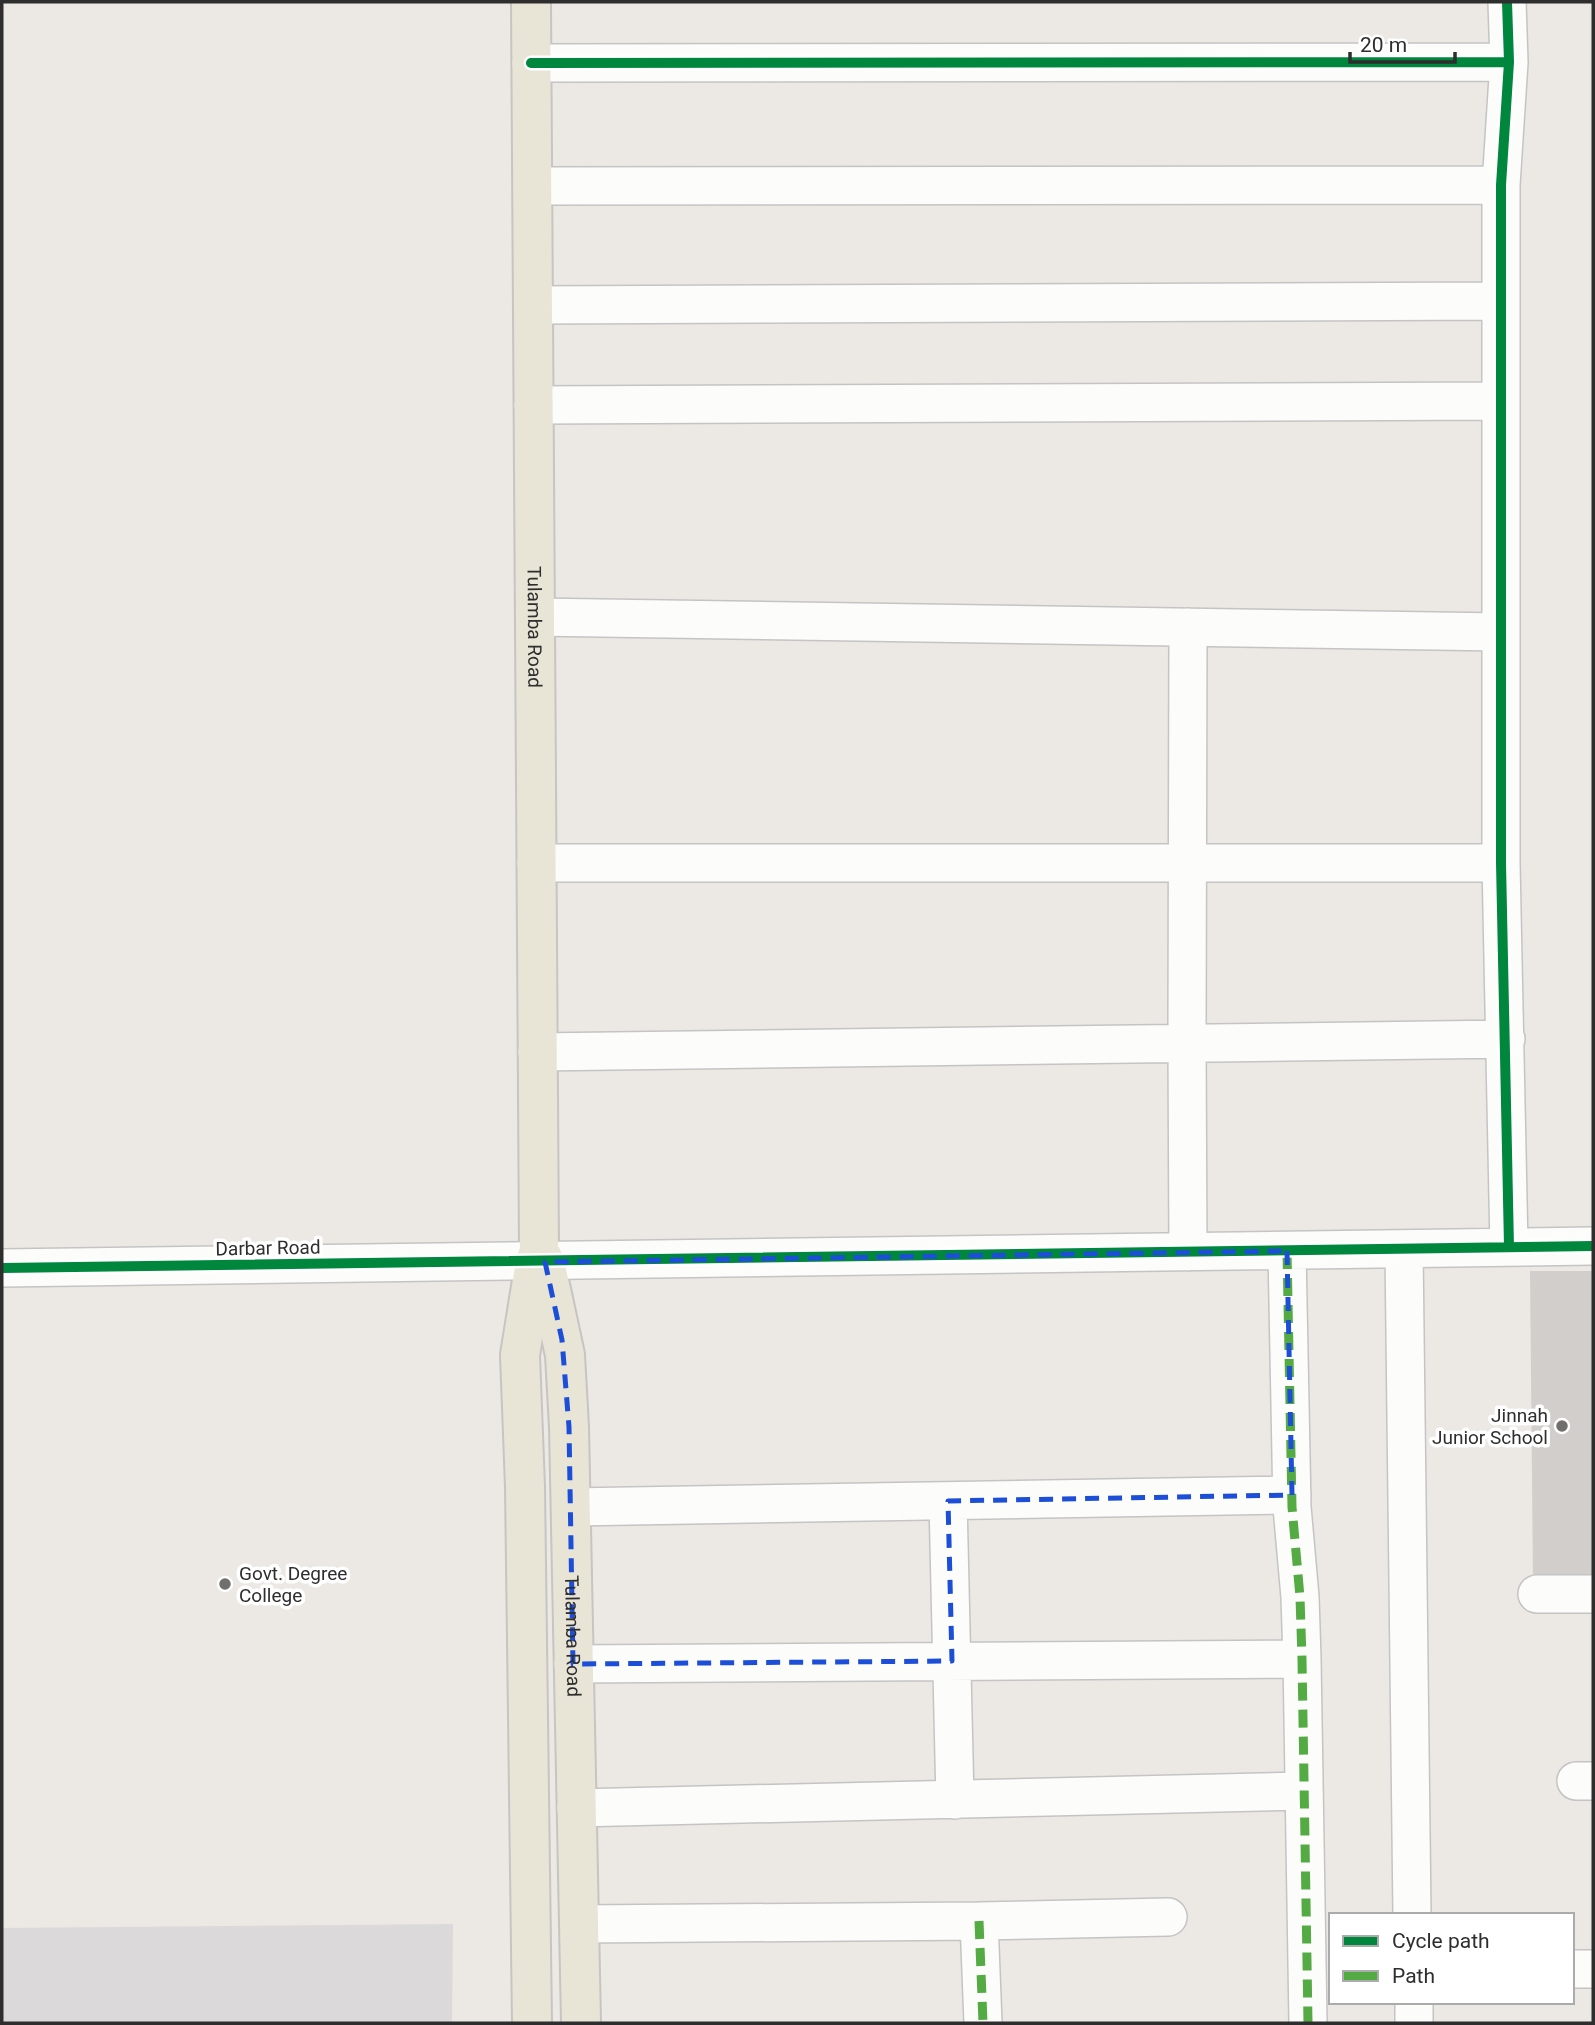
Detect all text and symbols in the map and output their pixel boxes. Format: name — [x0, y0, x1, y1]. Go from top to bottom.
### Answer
scale bar — [1350, 21, 1455, 65]
text: 20 m — [1360, 33, 1407, 57]
street label: Tulamba Road — [523, 566, 547, 688]
street label: Darbar Road — [215, 1236, 321, 1260]
place label: Jinnah Junior School — [1432, 1404, 1548, 1449]
marker: Jinnah Junior School — [1554, 1418, 1570, 1434]
place label: Govt. Degree College — [239, 1562, 347, 1607]
street label: Tulamba Road — [560, 1575, 586, 1697]
marker: Govt. Degree College — [217, 1576, 233, 1592]
legend — [1329, 1913, 1574, 2004]
text: Cycle path — [1392, 1929, 1490, 1953]
text: Path — [1392, 1964, 1435, 1988]

